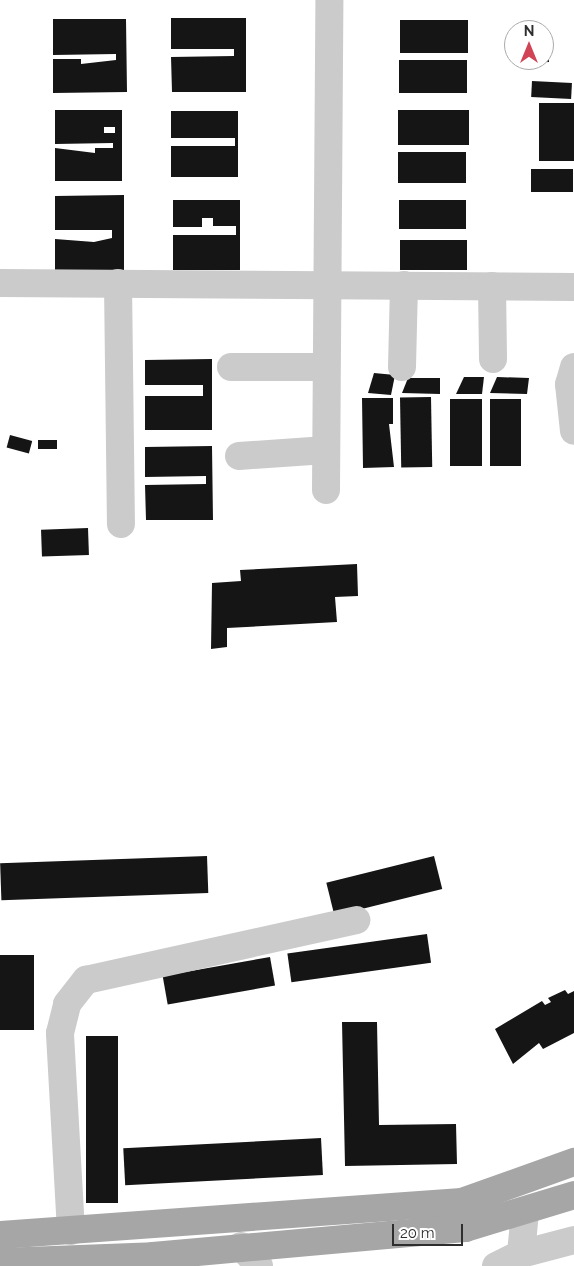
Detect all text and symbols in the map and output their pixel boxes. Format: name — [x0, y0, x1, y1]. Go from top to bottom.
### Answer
north arrow — [504, 20, 554, 70]
text: N — [524, 23, 534, 39]
scale bar — [394, 1214, 465, 1246]
text: 20 m — [400, 1224, 435, 1242]

